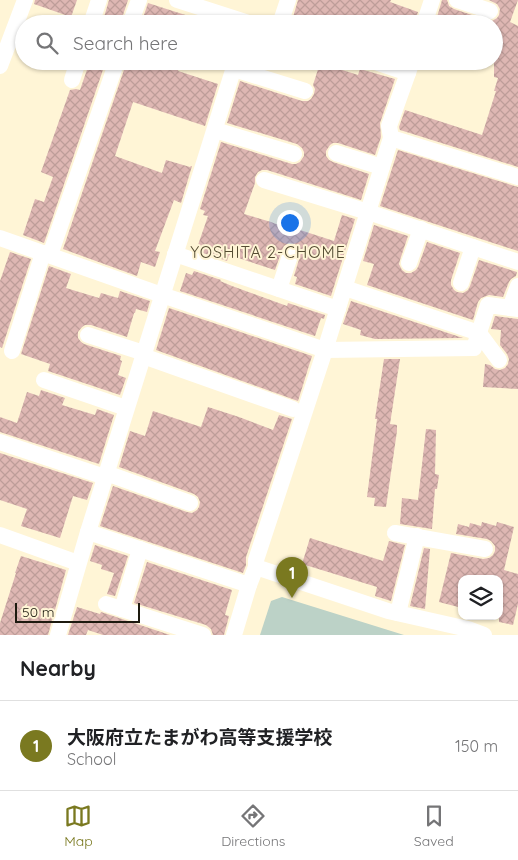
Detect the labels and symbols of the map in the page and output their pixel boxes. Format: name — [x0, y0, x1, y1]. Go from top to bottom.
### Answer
your location — [277, 210, 303, 236]
district label: YOSHITA 2-CHOME — [190, 242, 346, 262]
pin: 1 — [276, 557, 308, 598]
scale bar — [15, 600, 140, 623]

